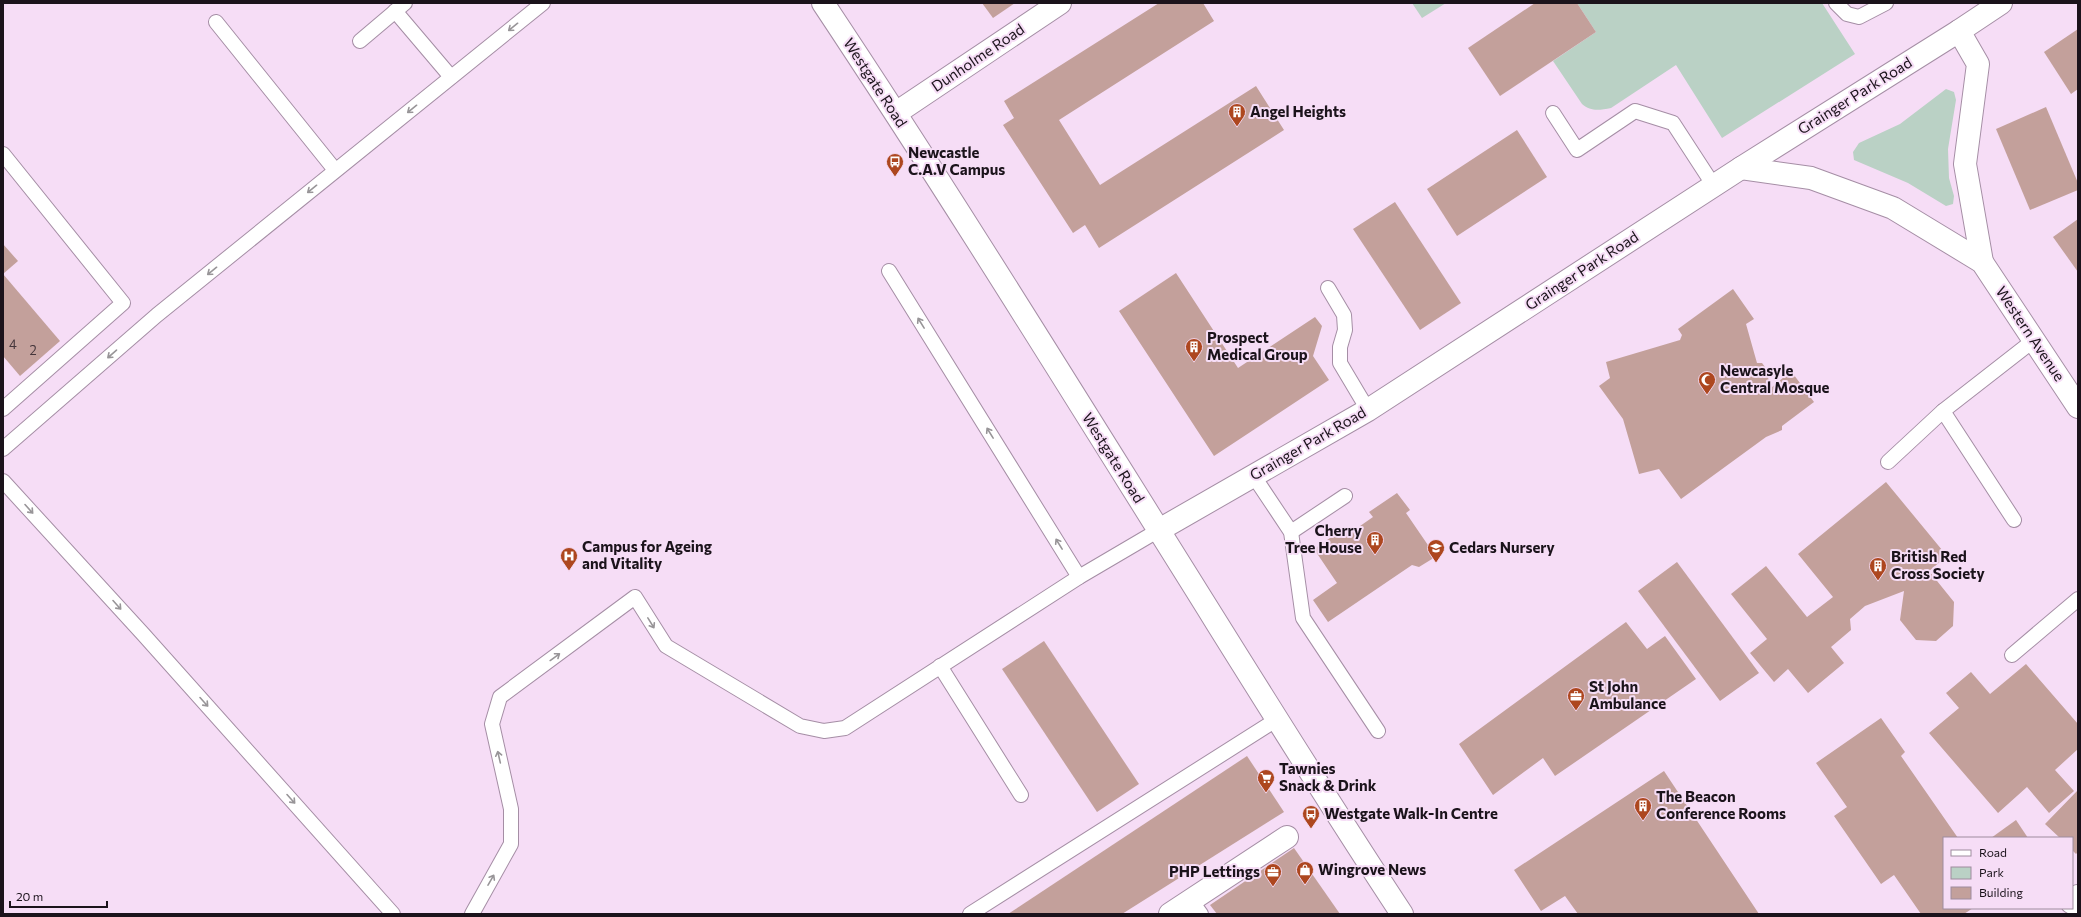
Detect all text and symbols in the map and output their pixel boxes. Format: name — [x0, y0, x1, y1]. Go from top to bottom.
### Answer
street label: Dunholme Road — [928, 19, 1027, 95]
one-way arrow — [507, 23, 518, 32]
street label: Westgate Road — [840, 34, 911, 130]
street label: Grainger Park Road — [1794, 53, 1915, 138]
building icon: Angel Heights — [1227, 102, 1247, 127]
place label: Angel Heights — [1250, 102, 1346, 120]
one-way arrow — [406, 104, 417, 113]
place label: Newcastle C.A.V Campus — [908, 143, 1005, 178]
bus stop icon: Newcastle C.A.V Campus — [885, 152, 905, 177]
one-way arrow — [307, 184, 318, 193]
street label: Grainger Park Road — [1522, 227, 1641, 313]
one-way arrow — [206, 266, 217, 275]
street label: Western Avenue — [1993, 283, 2069, 384]
one-way arrow — [917, 317, 925, 329]
place label: Prospect Medical Group — [1207, 328, 1308, 363]
house number: 4 — [9, 336, 17, 352]
building icon: Prospect Medical Group — [1184, 337, 1204, 362]
house number: 2 — [29, 342, 37, 358]
one-way arrow — [107, 350, 117, 359]
place label: Newcasyle Central Mosque — [1720, 361, 1830, 396]
mosque icon: Newcasyle Central Mosque — [1697, 370, 1717, 395]
street label: Grainger Park Road — [1246, 403, 1369, 484]
street label: Westgate Road — [1079, 409, 1149, 506]
one-way arrow — [986, 428, 994, 439]
one-way arrow — [25, 504, 34, 514]
place label: Cherry Tree House — [1285, 521, 1363, 556]
building icon: Cherry Tree House — [1365, 530, 1385, 555]
place label: Campus for Ageing and Vitality — [582, 537, 712, 572]
one-way arrow — [1054, 538, 1062, 550]
school or university icon: Cedars Nursery — [1426, 538, 1446, 563]
place label: Cedars Nursery — [1449, 538, 1556, 556]
hospital icon: Campus for Ageing and Vitality — [559, 546, 579, 571]
place label: British Red Cross Society — [1891, 547, 1985, 582]
building icon: British Red Cross Society — [1868, 556, 1888, 581]
one-way arrow — [112, 600, 122, 610]
one-way arrow — [647, 617, 656, 628]
one-way arrow — [549, 652, 560, 661]
place label: St John Ambulance — [1589, 677, 1666, 712]
office icon: St John Ambulance — [1566, 686, 1586, 711]
one-way arrow — [199, 697, 209, 707]
one-way arrow — [495, 751, 503, 764]
place label: Tawnies Snack & Drink — [1279, 759, 1377, 794]
supermarket icon: Tawnies Snack & Drink — [1256, 768, 1276, 793]
place label: The Beacon Conference Rooms — [1656, 787, 1786, 822]
one-way arrow — [286, 794, 295, 804]
building icon: The Beacon Conference Rooms — [1633, 796, 1653, 821]
bus stop icon: Westgate Walk-In Centre — [1301, 804, 1321, 829]
place label: Westgate Walk-In Centre — [1324, 804, 1498, 822]
legend — [1943, 837, 2073, 909]
text: Road — [1979, 845, 2007, 859]
shop icon: Wingrove News — [1295, 860, 1315, 885]
place label: Wingrove News — [1318, 860, 1426, 878]
place label: PHP Lettings — [1169, 862, 1260, 880]
office icon: PHP Lettings — [1263, 862, 1283, 887]
text: Park — [1979, 865, 2005, 879]
one-way arrow — [487, 874, 495, 886]
scale bar — [10, 883, 107, 909]
text: Building — [1979, 885, 2023, 899]
text: 20 m — [16, 889, 43, 903]

